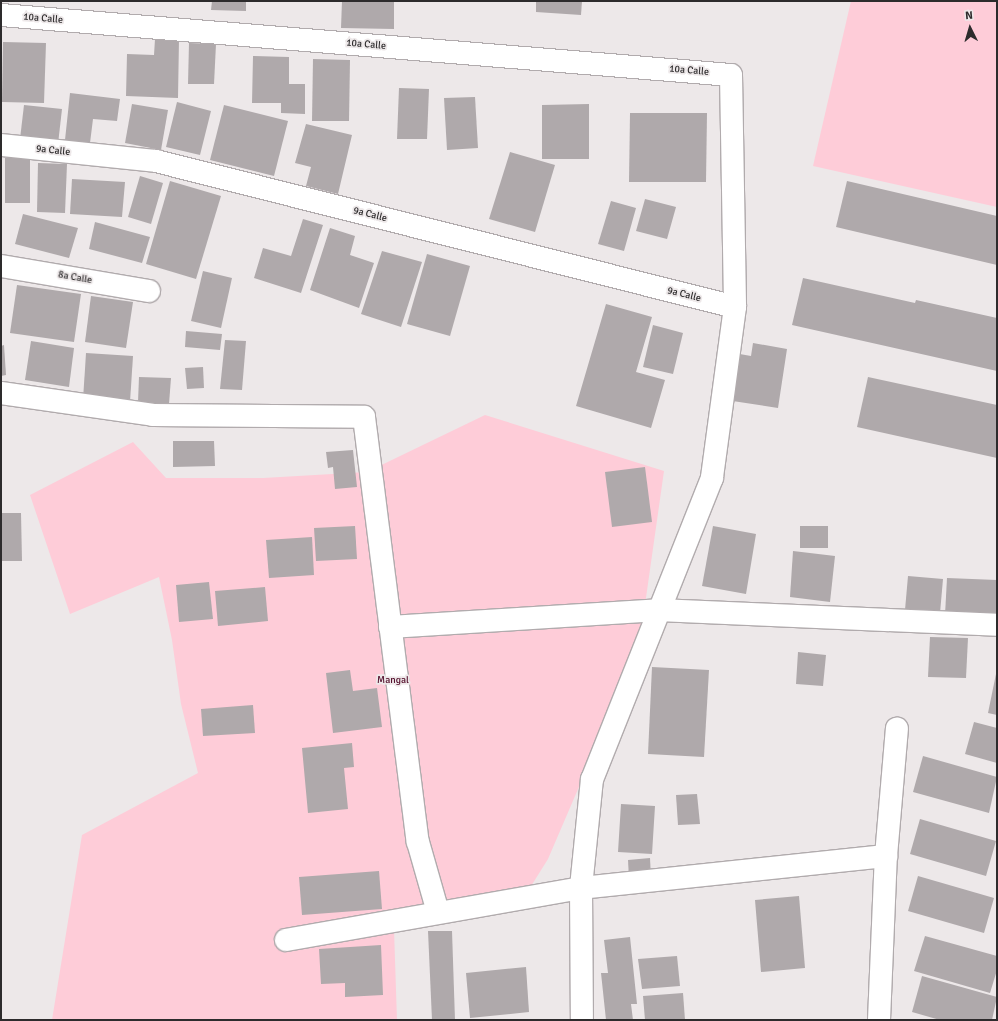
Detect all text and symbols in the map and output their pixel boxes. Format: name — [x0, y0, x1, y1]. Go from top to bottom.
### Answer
north arrow — [950, 8, 990, 48]
text: N — [965, 9, 973, 22]
street label: 10a Calle — [23, 11, 63, 27]
street label: 10a Calle — [346, 37, 386, 53]
street label: 10a Calle — [669, 63, 709, 79]
street label: 9a Calle — [35, 143, 71, 159]
street label: 9a Calle — [352, 205, 388, 225]
street label: 8a Calle — [57, 269, 93, 287]
street label: 9a Calle — [666, 285, 702, 305]
park label: Mangal — [377, 675, 409, 687]

